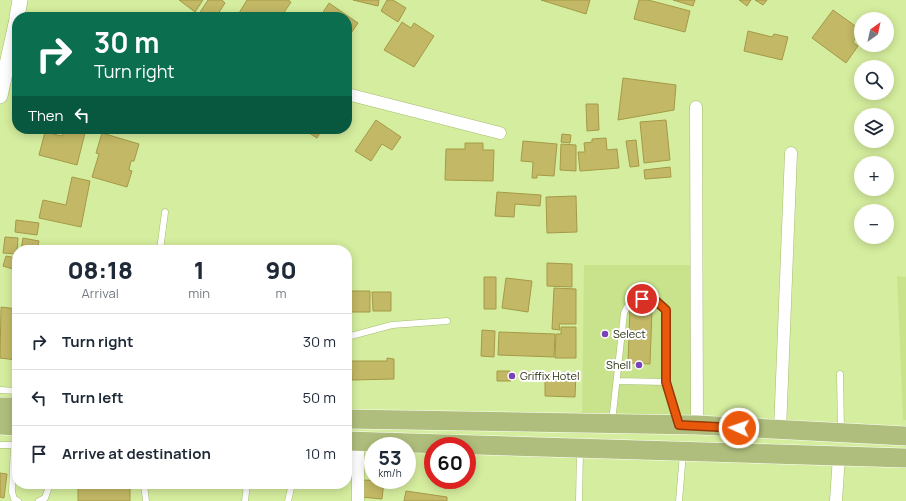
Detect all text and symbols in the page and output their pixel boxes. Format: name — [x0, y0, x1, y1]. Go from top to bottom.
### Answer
north arrow — [854, 12, 894, 52]
map controls — [854, 12, 894, 244]
text: 30 m — [94, 23, 159, 61]
icon: right — [28, 28, 80, 80]
text: Turn right — [94, 59, 175, 83]
button: search — [854, 60, 894, 100]
icon: left — [71, 104, 93, 126]
text: Then — [28, 105, 63, 126]
button: layers — [854, 108, 894, 148]
button: + — [854, 156, 894, 196]
button: − — [854, 204, 894, 244]
text: 08:18 — [67, 253, 133, 286]
text: 1 — [194, 253, 205, 286]
text: 90 — [265, 253, 297, 286]
pin — [625, 282, 659, 316]
text: Arrival — [82, 284, 119, 302]
text: min — [188, 284, 210, 302]
text: m — [276, 284, 287, 302]
icon: arrive — [631, 288, 653, 310]
place label: Select — [613, 326, 646, 341]
marker: Select — [600, 329, 610, 339]
icon: right — [28, 331, 50, 353]
text: Turn right — [62, 331, 133, 352]
text: 30 m — [303, 331, 336, 352]
place label: Shell — [606, 357, 631, 372]
marker: Shell — [634, 360, 644, 370]
place label: Griffix Hotel — [520, 368, 580, 383]
marker: Griffix Hotel — [507, 371, 517, 381]
icon: left — [28, 387, 50, 409]
text: Turn left — [62, 387, 124, 408]
text: 50 m — [302, 387, 336, 408]
position arrow — [718, 407, 760, 449]
speed limit sign: 60 — [424, 437, 476, 489]
icon: arrive — [28, 443, 50, 465]
text: Arrive at destination — [62, 443, 211, 464]
text: 10 m — [305, 443, 336, 464]
text: 53 — [378, 444, 402, 471]
text: km/h — [378, 466, 402, 480]

